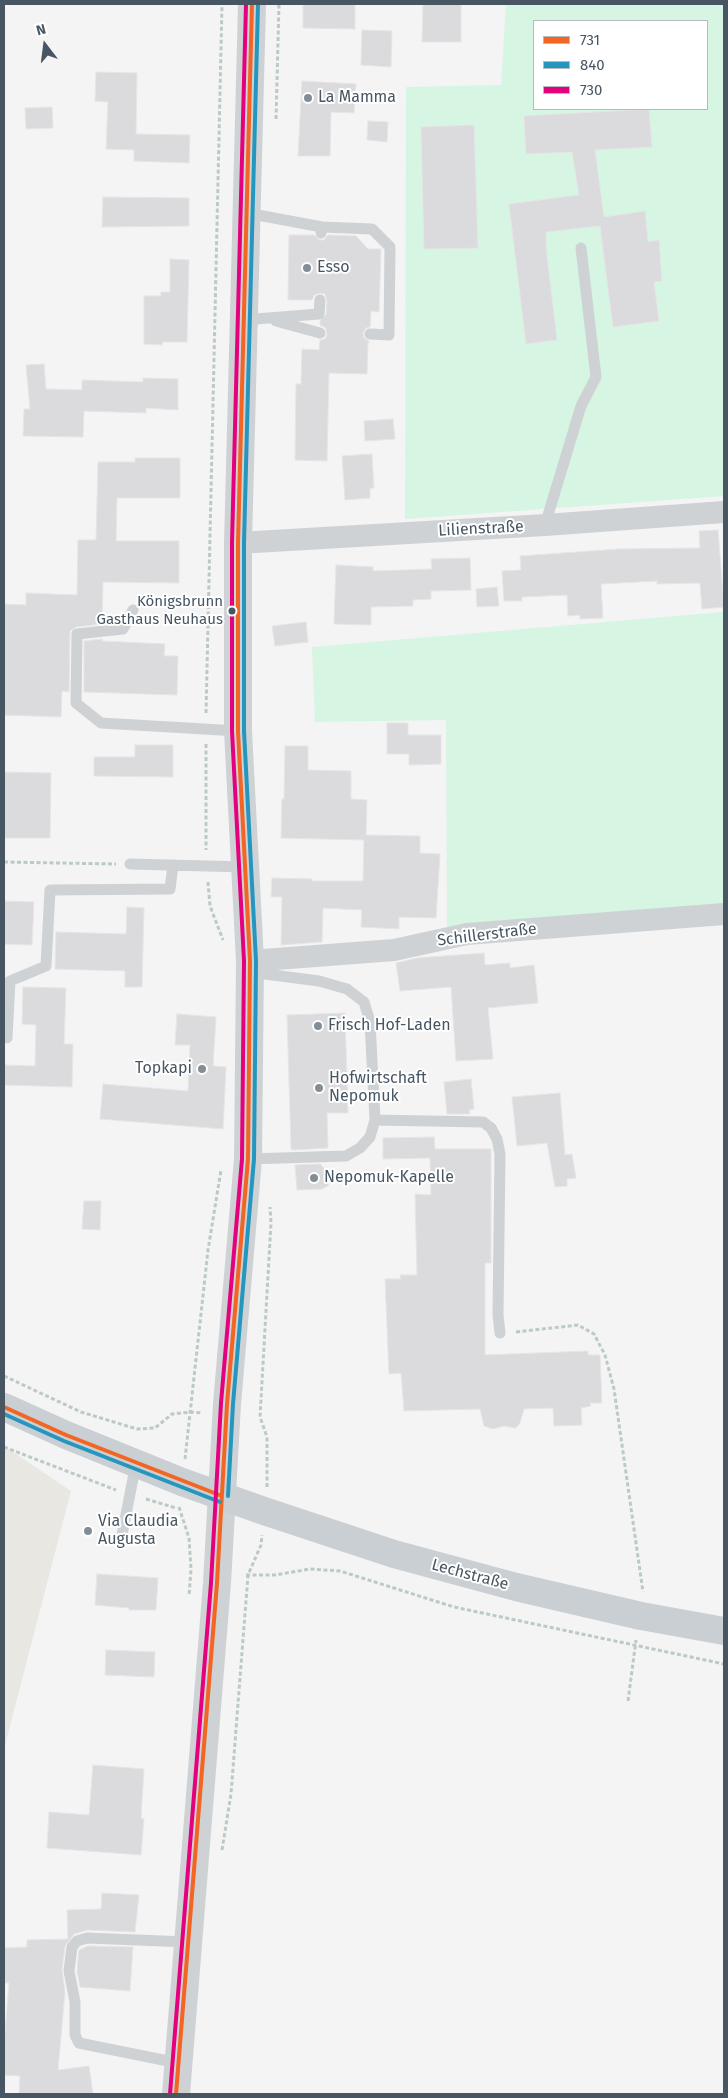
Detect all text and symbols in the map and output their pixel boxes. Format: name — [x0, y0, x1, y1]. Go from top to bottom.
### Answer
north arrow — [20, 20, 70, 70]
legend — [533, 20, 708, 110]
text: N — [34, 21, 48, 39]
text: 731 — [580, 31, 600, 49]
text: 840 — [580, 56, 605, 74]
text: 730 — [580, 81, 602, 99]
place label: La Mamma — [318, 88, 396, 108]
marker: La Mamma — [302, 92, 314, 104]
place label: Esso — [317, 258, 350, 278]
marker: Esso — [301, 262, 313, 274]
street label: Lilienstraße — [438, 517, 524, 541]
place label: Königsbrunn Gasthaus Neuhaus — [97, 593, 223, 628]
marker: Königsbrunn Gasthaus Neuhaus — [227, 606, 237, 616]
street label: Schillerstraße — [436, 919, 538, 951]
place label: Frisch Hof-Laden — [328, 1016, 451, 1036]
marker: Frisch Hof-Laden — [312, 1020, 324, 1032]
place label: Topkapi — [135, 1059, 192, 1079]
marker: Topkapi — [196, 1063, 208, 1075]
place label: Hofwirtschaft Nepomuk — [329, 1069, 427, 1107]
marker: Hofwirtschaft Nepomuk — [313, 1082, 325, 1094]
place label: Nepomuk-Kapelle — [324, 1168, 454, 1188]
marker: Nepomuk-Kapelle — [308, 1172, 320, 1184]
place label: Via Claudia Augusta — [98, 1512, 179, 1550]
marker: Via Claudia Augusta — [82, 1525, 94, 1537]
street label: Lechstraße — [429, 1555, 511, 1595]

